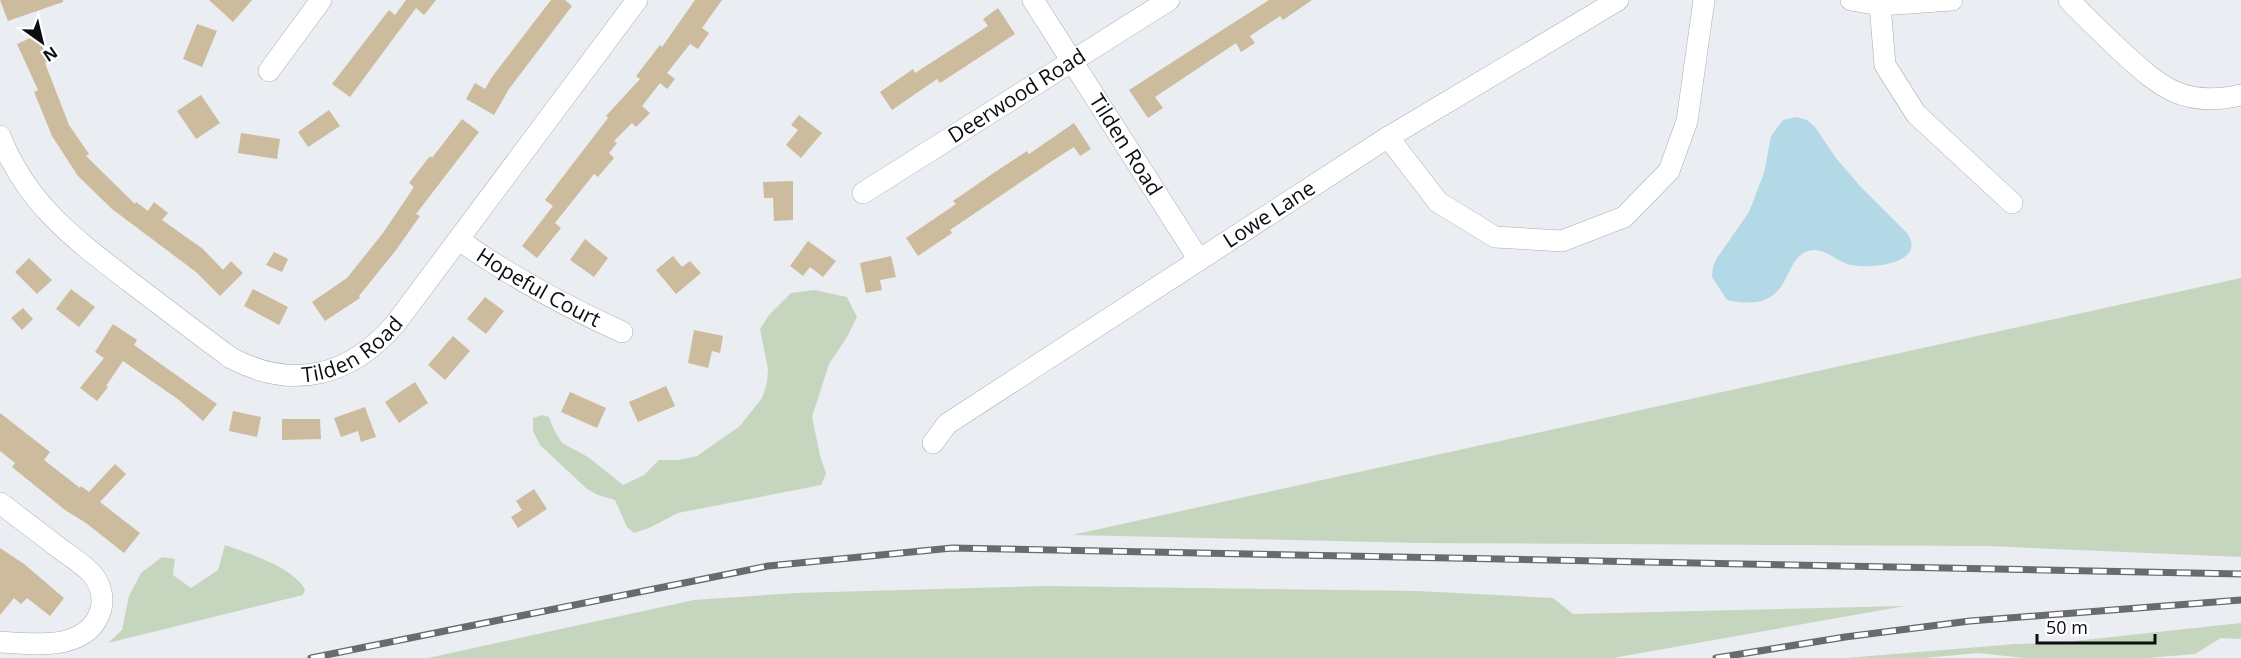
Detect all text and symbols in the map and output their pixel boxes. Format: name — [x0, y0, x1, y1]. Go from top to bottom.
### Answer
north arrow — [12, 12, 72, 72]
street label: Deerwood Road — [942, 41, 1090, 149]
text: N — [39, 42, 62, 67]
street label: Tilden Road — [1084, 88, 1169, 201]
street label: Lowe Lane — [1217, 173, 1320, 254]
street label: Hopeful Court — [472, 241, 606, 333]
street label: Tilden Road — [300, 310, 409, 388]
scale bar — [2037, 607, 2156, 645]
text: 50 m — [2046, 615, 2088, 639]

